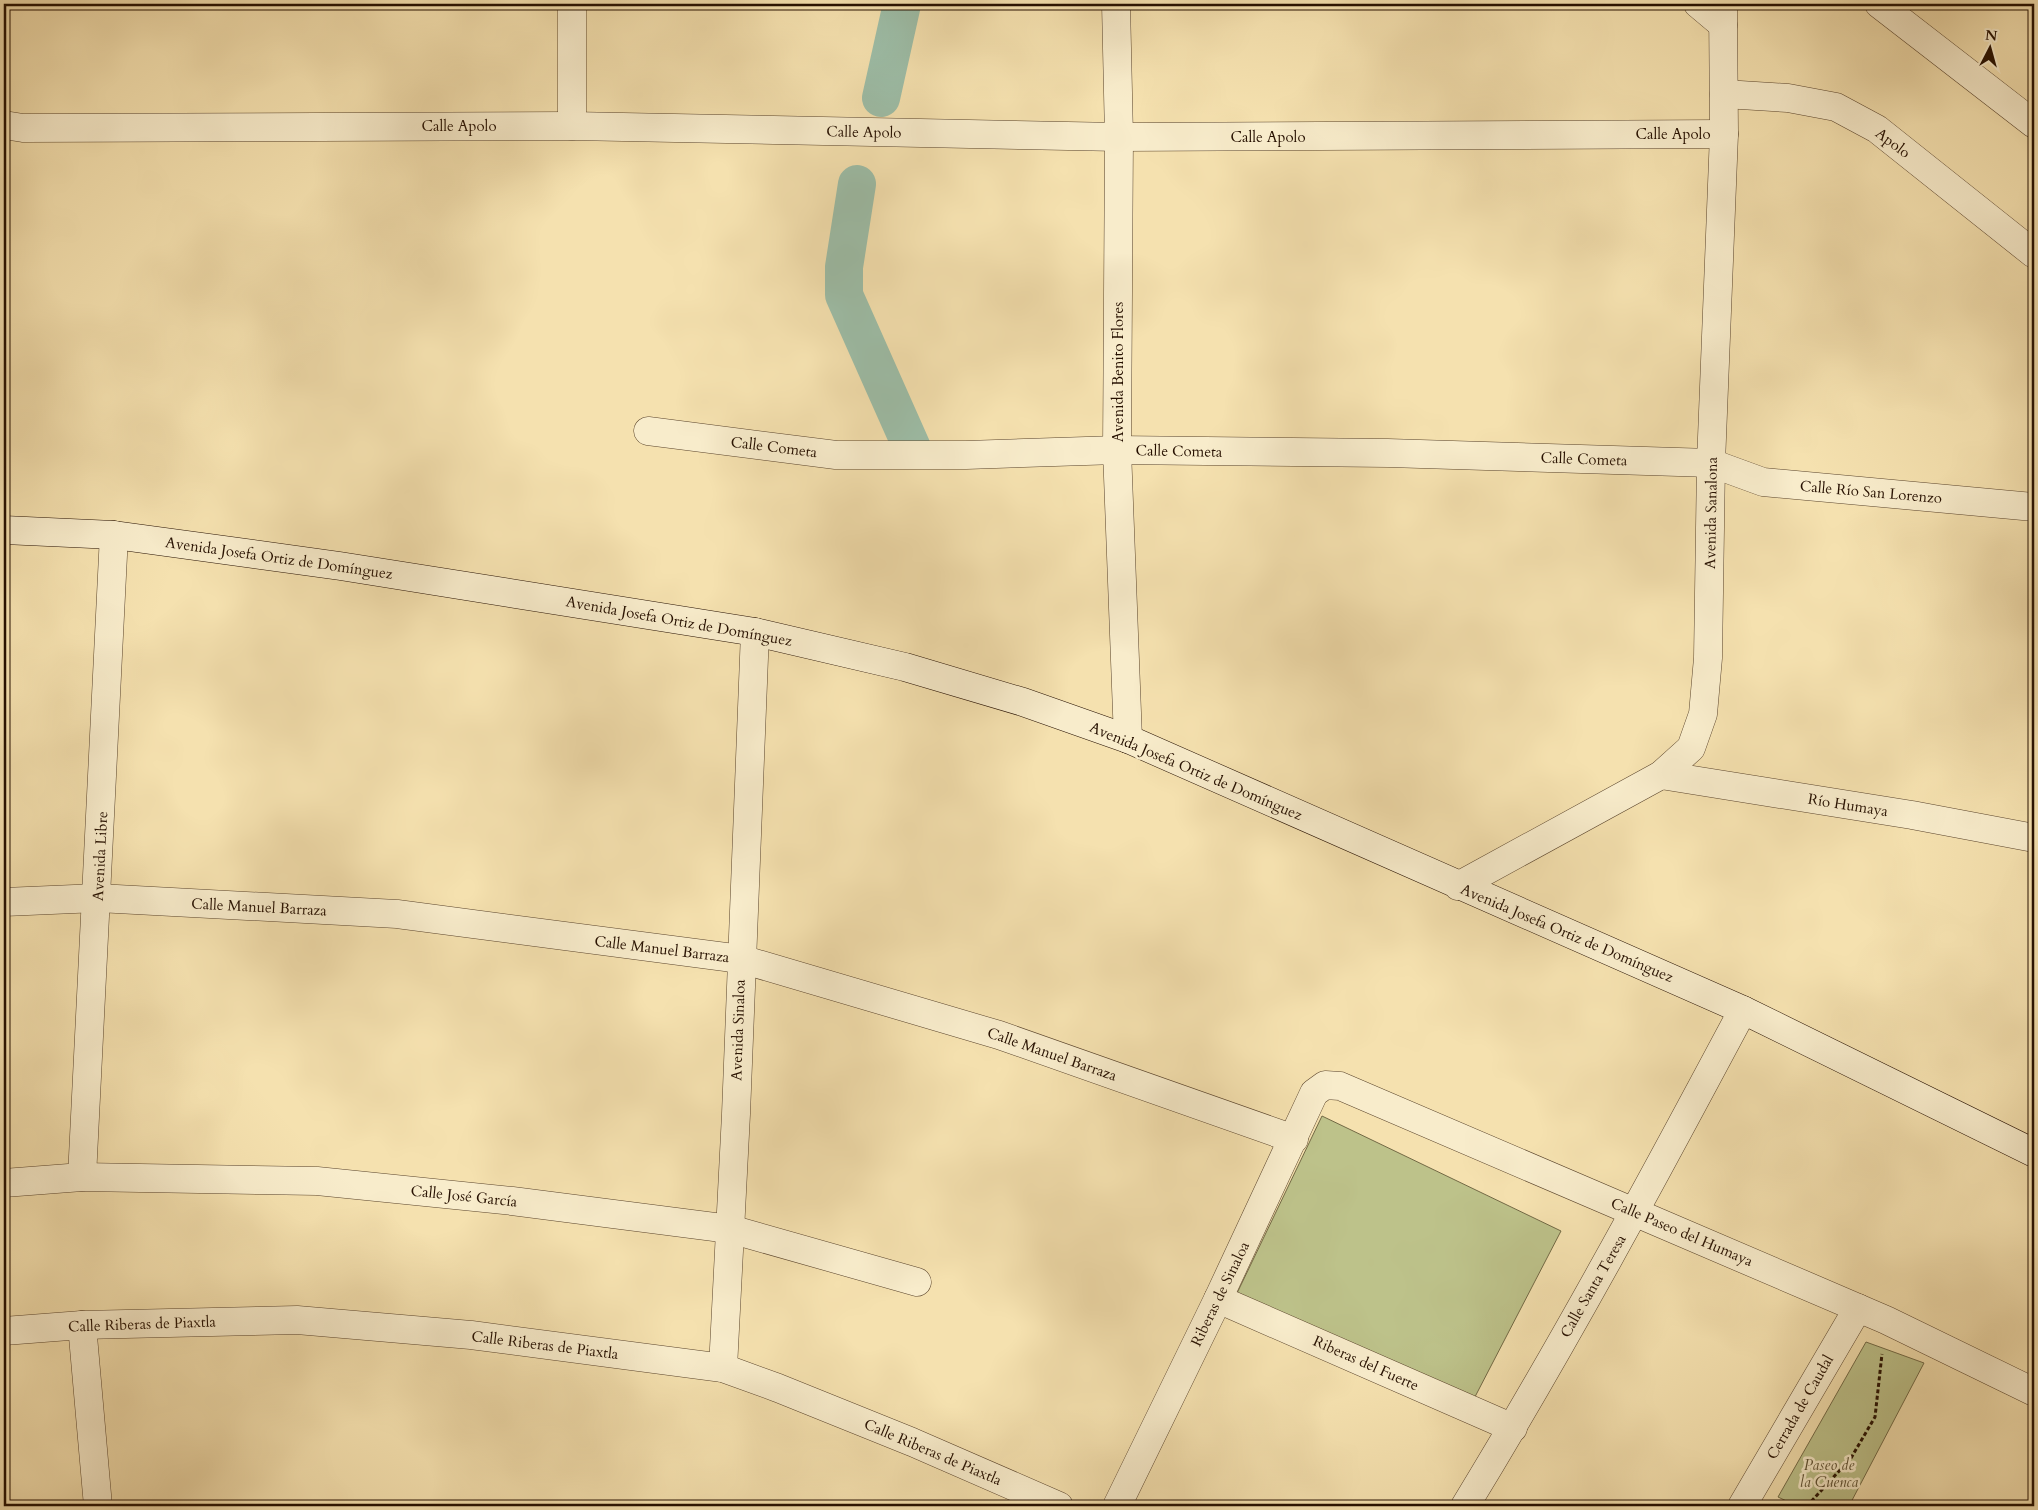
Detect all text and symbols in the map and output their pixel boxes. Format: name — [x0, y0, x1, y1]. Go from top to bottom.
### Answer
north arrow — [1966, 22, 2016, 72]
text: N — [1984, 25, 1998, 46]
street label: Calle Apolo — [421, 116, 497, 136]
street label: Calle Apolo — [826, 121, 902, 143]
street label: Apolo — [1872, 123, 1914, 163]
street label: Calle Apolo — [1635, 124, 1711, 144]
street label: Calle Apolo — [1230, 127, 1306, 147]
street label: Avenida Benito Flores — [1108, 302, 1128, 442]
street label: Calle Cometa — [730, 432, 819, 462]
street label: Calle Cometa — [1135, 440, 1223, 462]
street label: Calle Cometa — [1540, 447, 1628, 471]
street label: Avenida Sanalona — [1700, 456, 1722, 569]
street label: Calle Río San Lorenzo — [1799, 476, 1943, 508]
street label: Avenida Josefa Ortiz de Domínguez — [164, 532, 394, 584]
street label: Avenida Josefa Ortiz de Domínguez — [564, 591, 794, 651]
street label: Avenida Josefa Ortiz de Domínguez — [1087, 717, 1306, 825]
street label: Río Humaya — [1806, 789, 1890, 821]
street label: Avenida Libre — [88, 810, 112, 901]
street label: Avenida Josefa Ortiz de Domínguez — [1458, 879, 1677, 987]
street label: Calle Manuel Barraza — [191, 893, 328, 921]
street label: Calle Manuel Barraza — [593, 931, 731, 967]
street label: Avenida Sinaloa — [726, 978, 750, 1081]
street label: Calle Manuel Barraza — [985, 1022, 1120, 1086]
street label: Calle José García — [410, 1180, 519, 1212]
street label: Calle Paseo del Humaya — [1608, 1193, 1757, 1271]
street label: Calle Santa Teresa — [1555, 1230, 1631, 1341]
street label: Riberas de Sinaloa — [1186, 1238, 1254, 1350]
street label: Calle Riberas de Piaxtla — [68, 1311, 217, 1337]
street label: Calle Riberas de Piaxtla — [470, 1326, 620, 1364]
street label: Riberas del Fuerte — [1310, 1331, 1422, 1395]
street label: Cerrada de Caudal — [1762, 1351, 1838, 1463]
street label: Calle Riberas de Piaxtla — [861, 1414, 1005, 1490]
park label: Paseo de la Cuenca — [1800, 1455, 1858, 1492]

